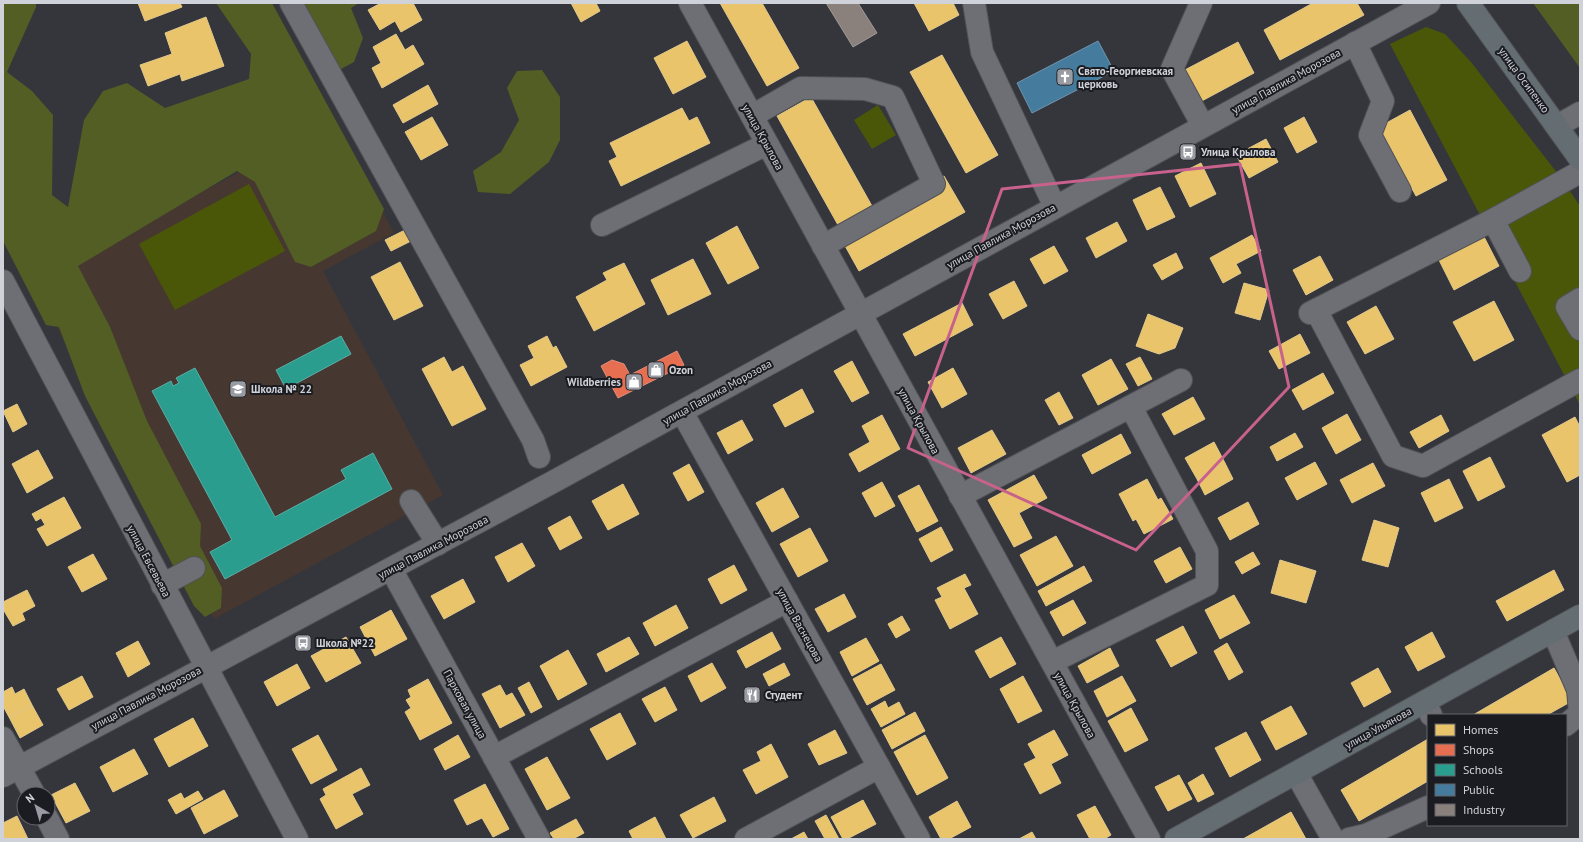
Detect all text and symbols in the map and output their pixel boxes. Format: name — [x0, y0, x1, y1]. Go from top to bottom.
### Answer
street label: улица Осипенко — [1495, 44, 1553, 116]
street label: улица Павлика Морозова — [1229, 45, 1343, 117]
place label: Свято-Георгиевская церковь — [1078, 64, 1173, 91]
church icon: Свято-Георгиевская церковь — [1055, 67, 1075, 87]
street label: улица Крылова — [739, 102, 787, 172]
bus stop icon: Улица Крылова — [1178, 142, 1198, 162]
place label: Улица Крылова — [1200, 145, 1275, 159]
street label: улица Павлика Морозова — [944, 200, 1058, 272]
street label: улица Павлика Морозова — [660, 356, 774, 428]
shop icon: Ozon — [646, 360, 666, 380]
place label: Ozon — [669, 363, 693, 377]
shop icon: Wildberries — [624, 372, 644, 392]
place label: Wildberries — [567, 375, 621, 389]
school or university icon: Школа № 22 — [228, 379, 248, 399]
place label: Школа № 22 — [251, 382, 312, 396]
street label: улица Крылова — [895, 386, 943, 456]
street label: улица Павлика Морозова — [376, 512, 490, 582]
street label: улица Евсевьева — [124, 523, 174, 599]
street label: улица Васнецова — [774, 586, 826, 664]
bus stop icon: Школа №22 — [293, 633, 313, 653]
place label: Школа №22 — [316, 636, 374, 650]
street label: улица Павлика Морозова — [89, 663, 203, 733]
street label: Парковая улица — [440, 667, 490, 741]
street label: улица Крылова — [1051, 670, 1099, 740]
restaurant icon: Студент — [742, 685, 762, 705]
place label: Студент — [765, 688, 803, 702]
street label: улица Ульянова — [1342, 704, 1414, 752]
legend — [1427, 714, 1567, 826]
text: Homes — [1463, 722, 1498, 737]
text: Shops — [1463, 742, 1494, 757]
text: Schools — [1463, 762, 1503, 777]
text: Public — [1463, 782, 1495, 797]
north arrow — [16, 786, 56, 826]
text: N — [23, 790, 37, 806]
text: Industry — [1463, 802, 1505, 817]

